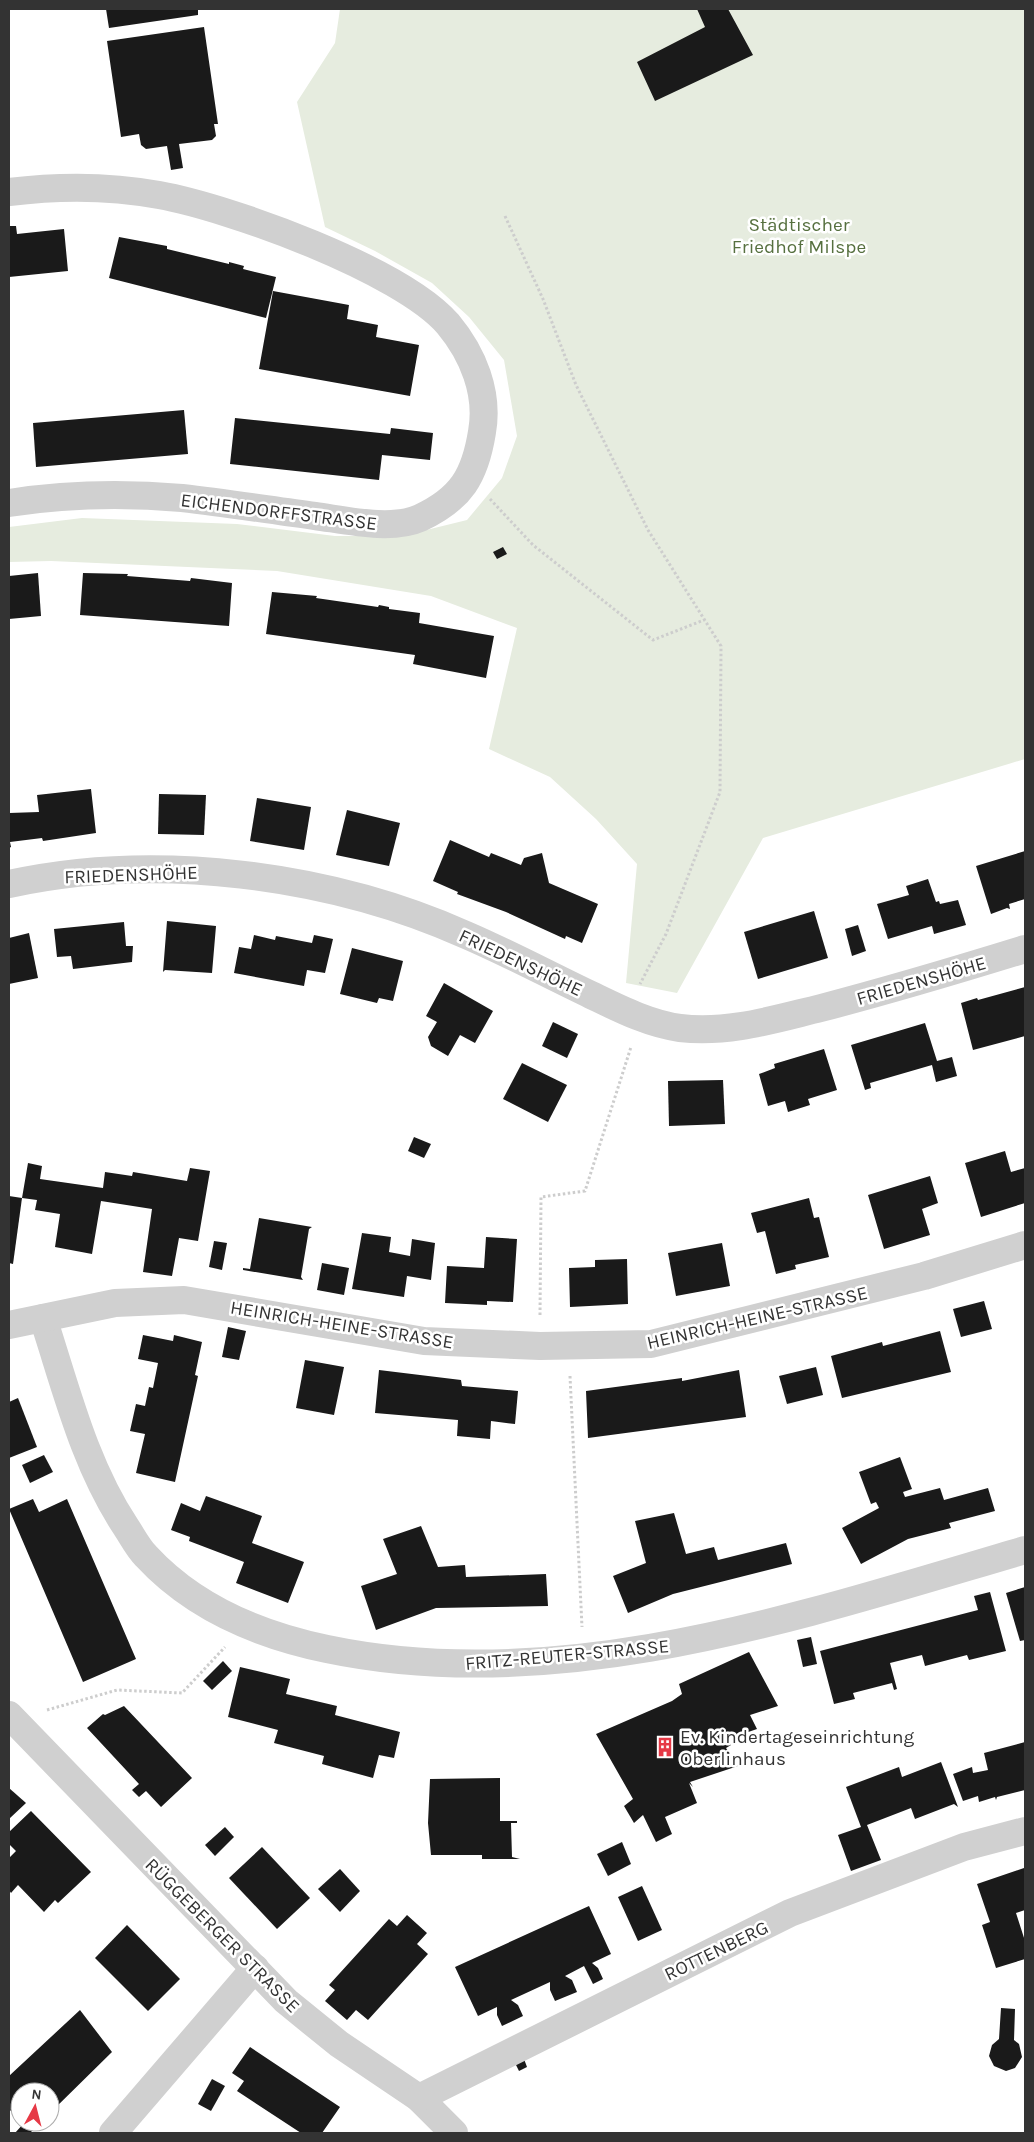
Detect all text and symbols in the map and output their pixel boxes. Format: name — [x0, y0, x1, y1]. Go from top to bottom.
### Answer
park label: Städtischer Friedhof Milspe — [732, 214, 866, 258]
street label: EICHENDORFFSTRASSE — [179, 489, 378, 535]
street label: FRIEDENSHÖHE — [64, 862, 198, 888]
street label: FRIEDENSHÖHE — [455, 925, 586, 1001]
street label: FRIEDENSHÖHE — [854, 952, 989, 1010]
street label: HEINRICH-HEINE-STRASSE — [645, 1282, 870, 1354]
street label: HEINRICH-HEINE-STRASSE — [229, 1296, 455, 1354]
street label: FRITZ-REUTER-STRASSE — [464, 1635, 670, 1675]
place label: Ev. Kindertageseinrichtung Oberlinhaus — [680, 1726, 915, 1770]
building icon: Ev. Kindertageseinrichtung Oberlinhaus — [654, 1736, 676, 1758]
street label: RÜGGEBERGER STRASSE — [140, 1854, 304, 2018]
street label: ROTTENBERG — [661, 1916, 772, 1986]
north arrow — [10, 2082, 60, 2132]
text: N — [31, 2086, 43, 2104]

